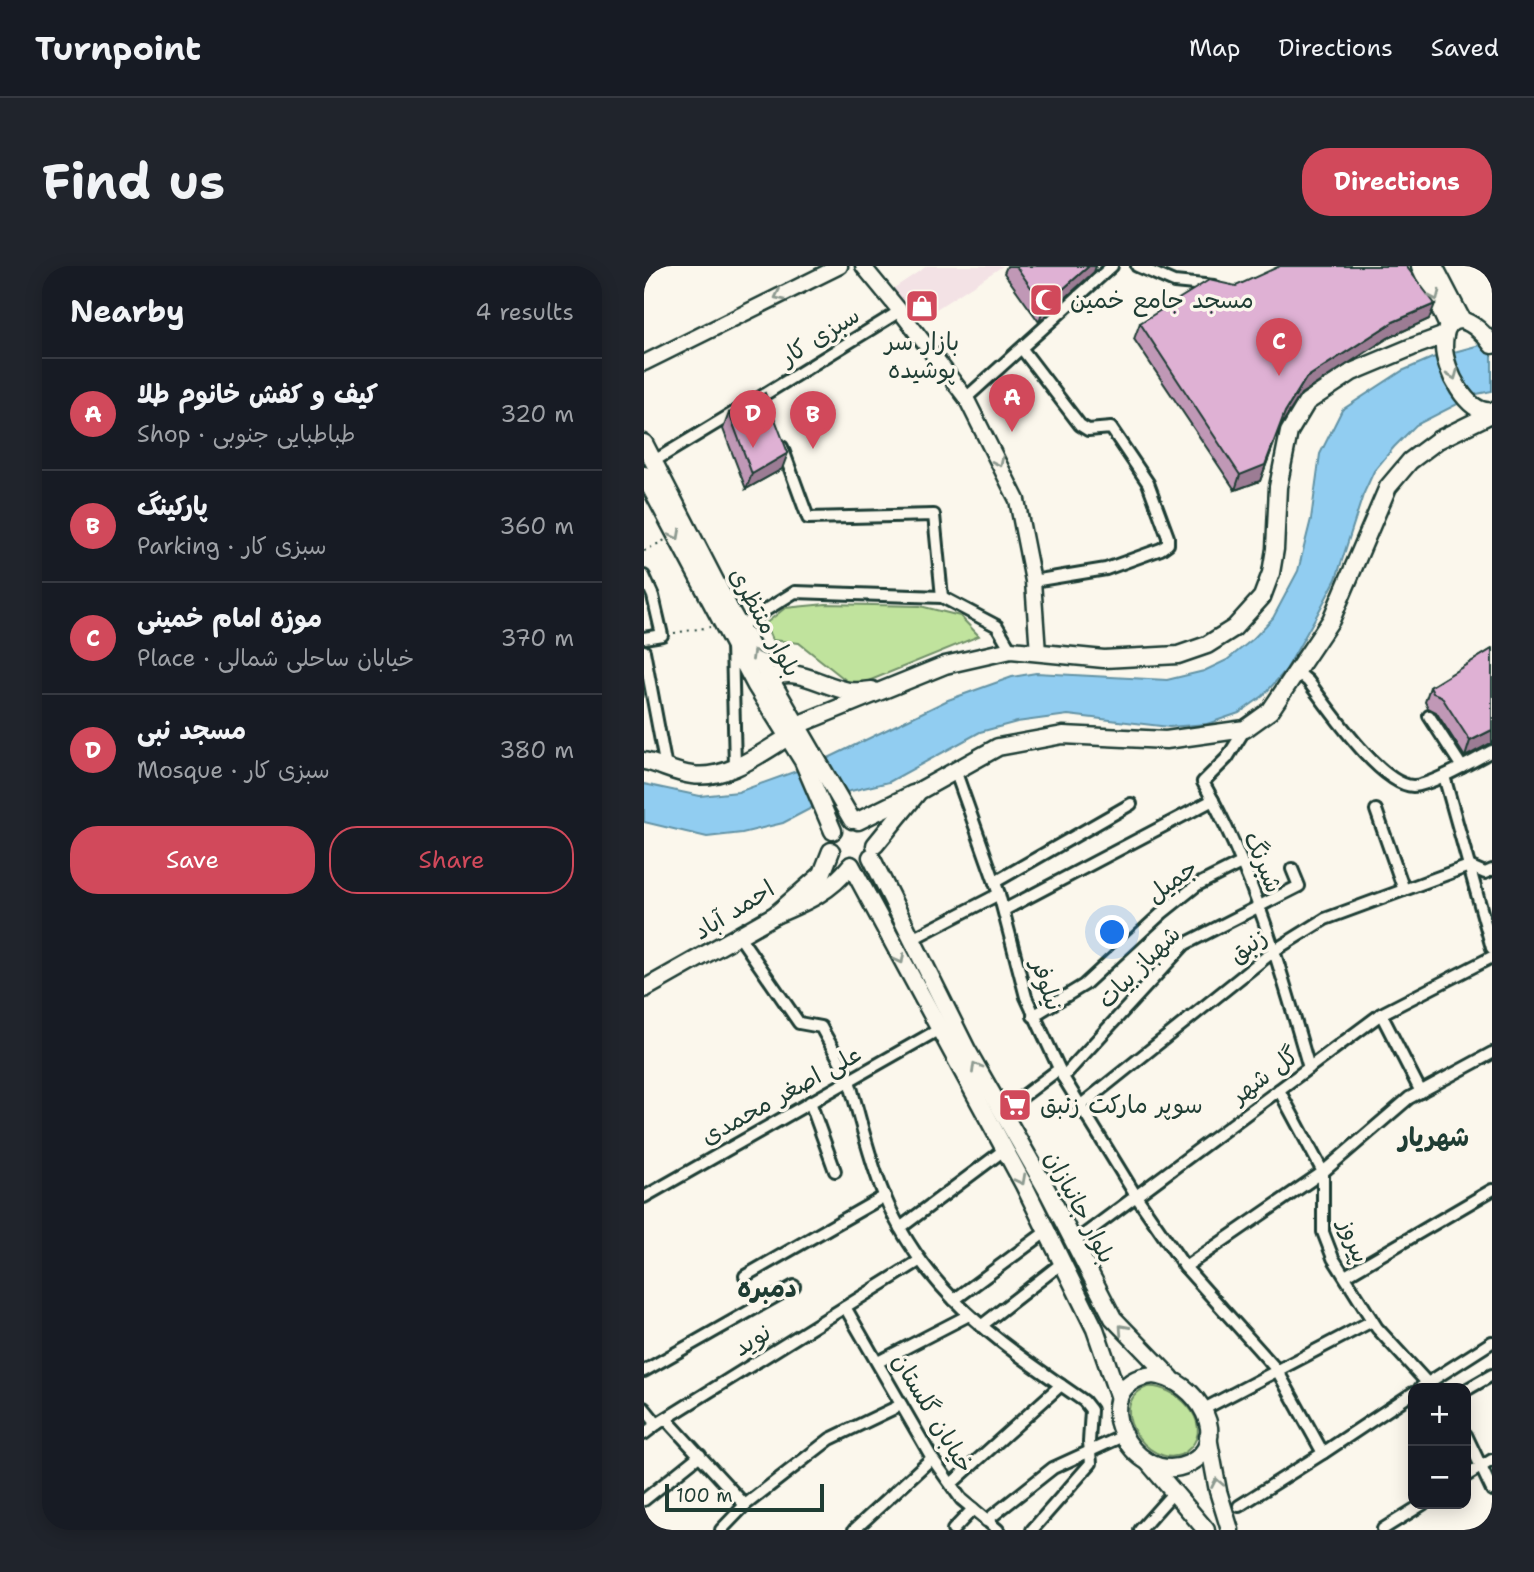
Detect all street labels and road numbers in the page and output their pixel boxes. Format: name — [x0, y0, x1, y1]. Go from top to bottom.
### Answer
street label: سبزی کار — [772, 299, 866, 374]
street label: بلوار منتظری — [722, 562, 808, 682]
street label: شبرنگ — [1236, 826, 1290, 898]
street label: جمیل — [1140, 852, 1204, 910]
street label: احمد آباد — [688, 873, 780, 947]
street label: شهباز بیات — [1090, 918, 1188, 1016]
street label: زنبق — [1222, 921, 1274, 971]
street label: نیلوفر — [1023, 953, 1070, 1015]
street label: علی اصغر محمدی — [695, 1038, 867, 1152]
street label: گل شهر — [1223, 1039, 1305, 1112]
street label: بلوار جانبازان — [1037, 1145, 1123, 1269]
street label: پیروز — [1330, 1213, 1377, 1267]
street label: نوید — [727, 1316, 777, 1364]
street label: خیابان گلستان — [885, 1347, 981, 1479]

